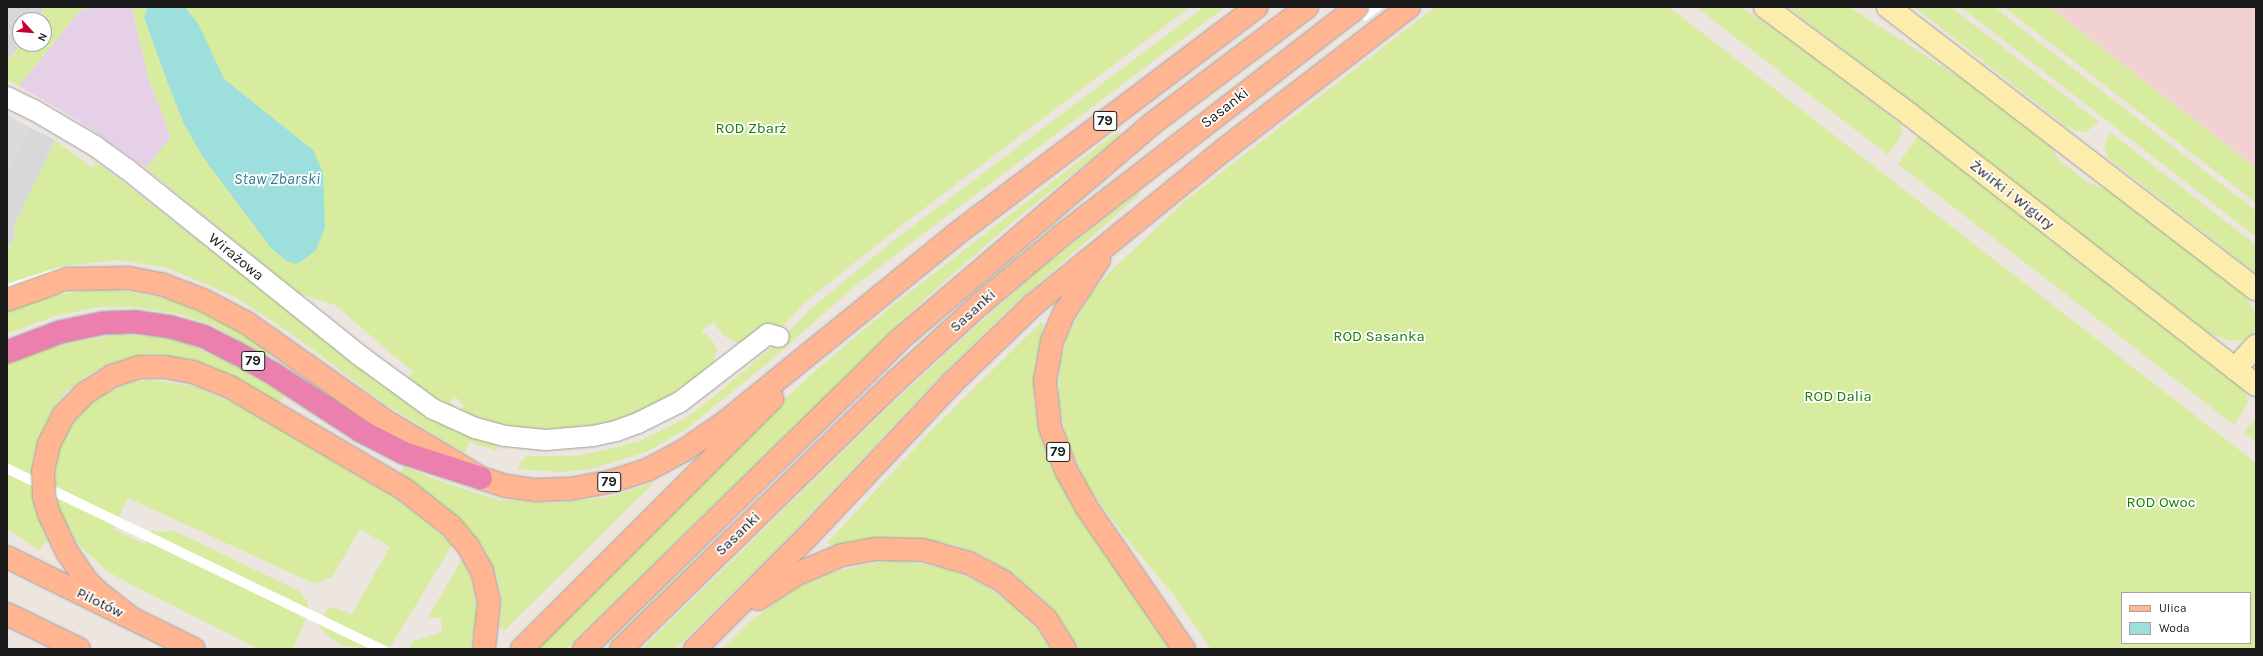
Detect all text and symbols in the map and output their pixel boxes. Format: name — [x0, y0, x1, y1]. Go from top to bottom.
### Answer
north arrow — [12, 12, 52, 52]
text: N — [35, 31, 50, 43]
street label: Sasanki — [1198, 84, 1252, 132]
road number: 79 — [1093, 109, 1117, 133]
park label: ROD Zbarż — [716, 120, 786, 138]
street label: Żwirki i Wigury — [1966, 157, 2058, 233]
water label: Staw Zbarski — [234, 169, 320, 189]
street label: Wirażowa — [205, 229, 267, 285]
street label: Sasanki — [946, 286, 1000, 336]
park label: ROD Sasanka — [1333, 328, 1425, 346]
road number: 79 — [241, 349, 265, 373]
park label: ROD Dalia — [1804, 388, 1872, 406]
road number: 79 — [1046, 440, 1070, 464]
road number: 79 — [597, 470, 621, 494]
park label: ROD Owoc — [2127, 494, 2195, 512]
street label: Sasanki — [712, 508, 764, 560]
street label: Pilotów — [74, 584, 126, 622]
legend — [2121, 592, 2251, 644]
text: Ulica — [2159, 601, 2187, 615]
text: Woda — [2159, 621, 2190, 635]

